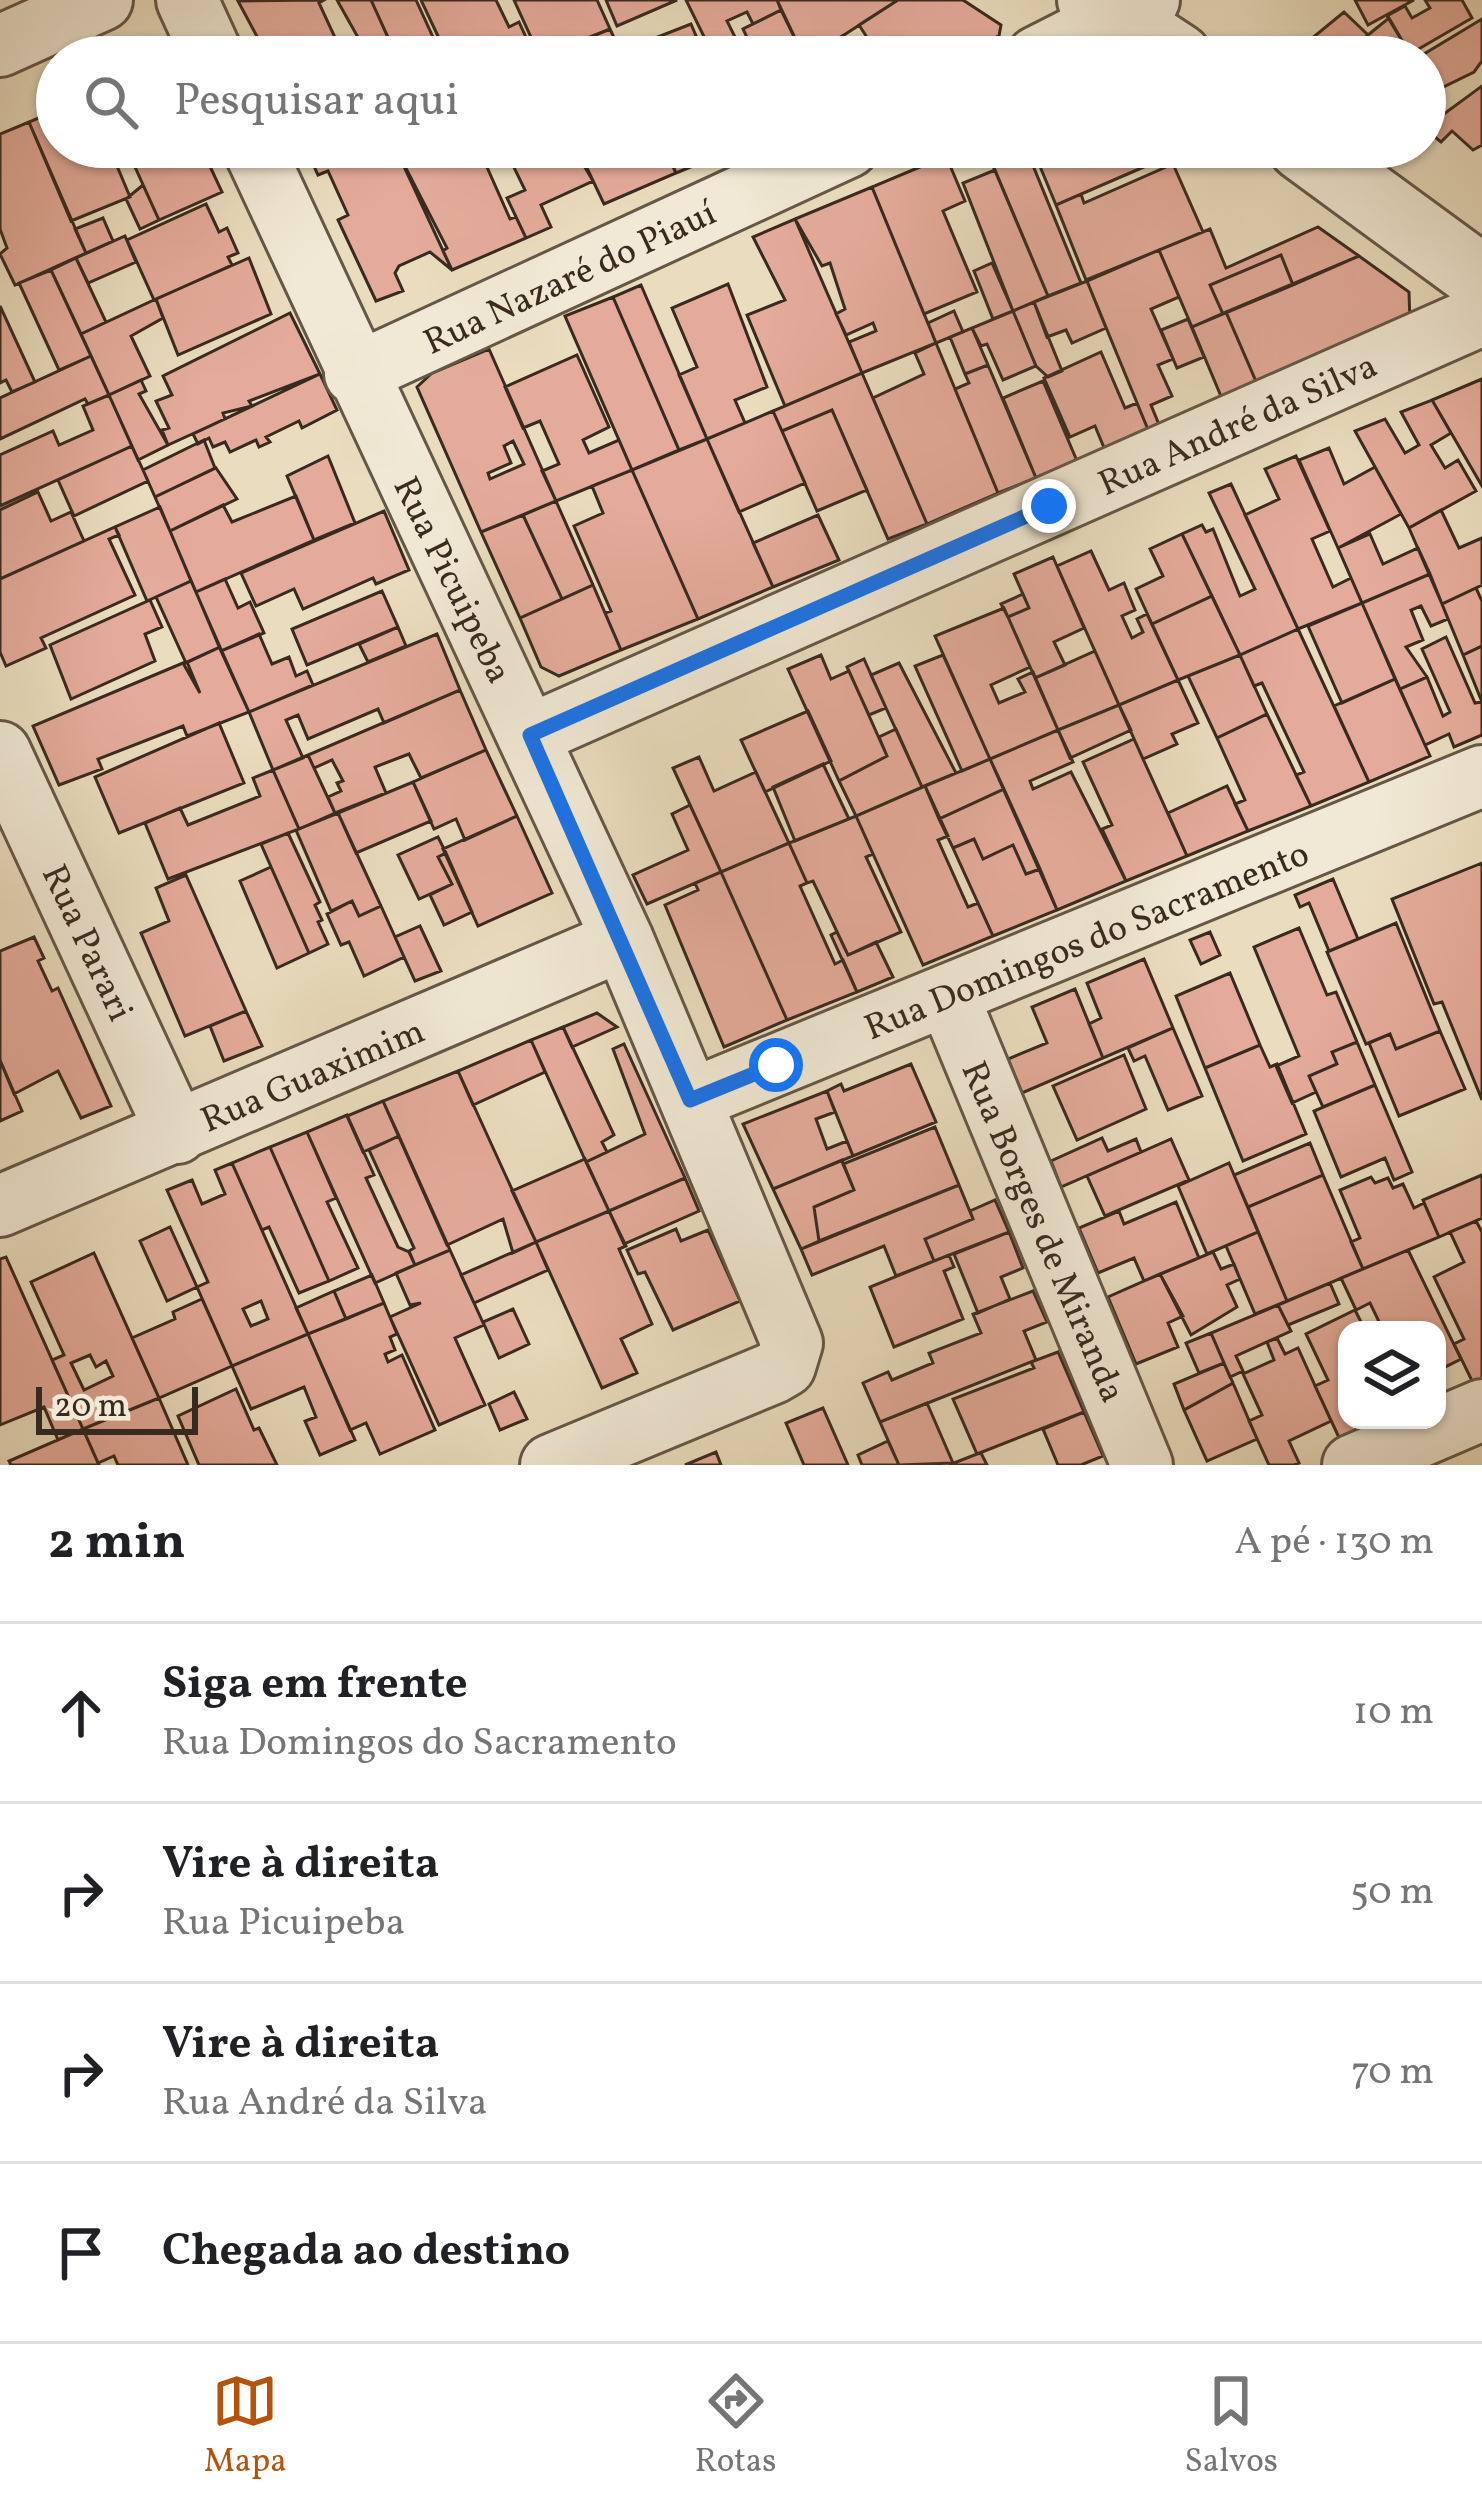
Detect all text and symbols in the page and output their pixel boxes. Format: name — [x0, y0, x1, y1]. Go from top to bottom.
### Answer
search box — [36, 36, 1446, 168]
icon: search — [78, 69, 144, 135]
text: Pesquisar aqui — [174, 71, 459, 134]
street label: Rua Nazaré do Piauí — [416, 190, 725, 369]
street label: Rua André da Silva — [1091, 343, 1386, 511]
street label: Rua Picuipeba — [379, 469, 522, 693]
route end — [1022, 479, 1076, 533]
street label: Rua Domingos do Sacramento — [858, 831, 1317, 1055]
street label: Rua Parari — [27, 857, 143, 1030]
street label: Rua Guaximim — [194, 1008, 433, 1147]
route start — [749, 1038, 803, 1092]
street label: Rua Borges de Miranda — [947, 1054, 1136, 1411]
map controls — [1338, 1321, 1446, 1429]
button: layers — [1338, 1321, 1446, 1429]
scale bar — [36, 1381, 198, 1434]
text: 20 m — [54, 1385, 127, 1431]
text: 2 min — [48, 1508, 186, 1579]
text: A pé · 130 m — [1235, 1516, 1434, 1570]
text: Siga em frente — [162, 1654, 468, 1717]
icon: ahead — [48, 1680, 114, 1746]
text: 10 m — [1353, 1686, 1434, 1740]
text: Rua Domingos do Sacramento — [162, 1717, 677, 1771]
text: Vire à direita — [162, 1834, 439, 1897]
icon: right — [48, 1860, 114, 1926]
text: 50 m — [1350, 1866, 1434, 1920]
text: Rua Picuipeba — [162, 1897, 405, 1951]
text: Vire à direita — [162, 2014, 439, 2077]
icon: right — [48, 2040, 114, 2106]
text: 70 m — [1351, 2046, 1434, 2100]
text: Rua André da Silva — [162, 2077, 487, 2131]
icon: arrive — [48, 2220, 114, 2286]
text: Chegada ao destino — [162, 2221, 570, 2284]
tab: Mapa — [204, 2368, 287, 2486]
tab: Rotas — [695, 2368, 776, 2486]
tab: Salvos — [1185, 2368, 1278, 2486]

